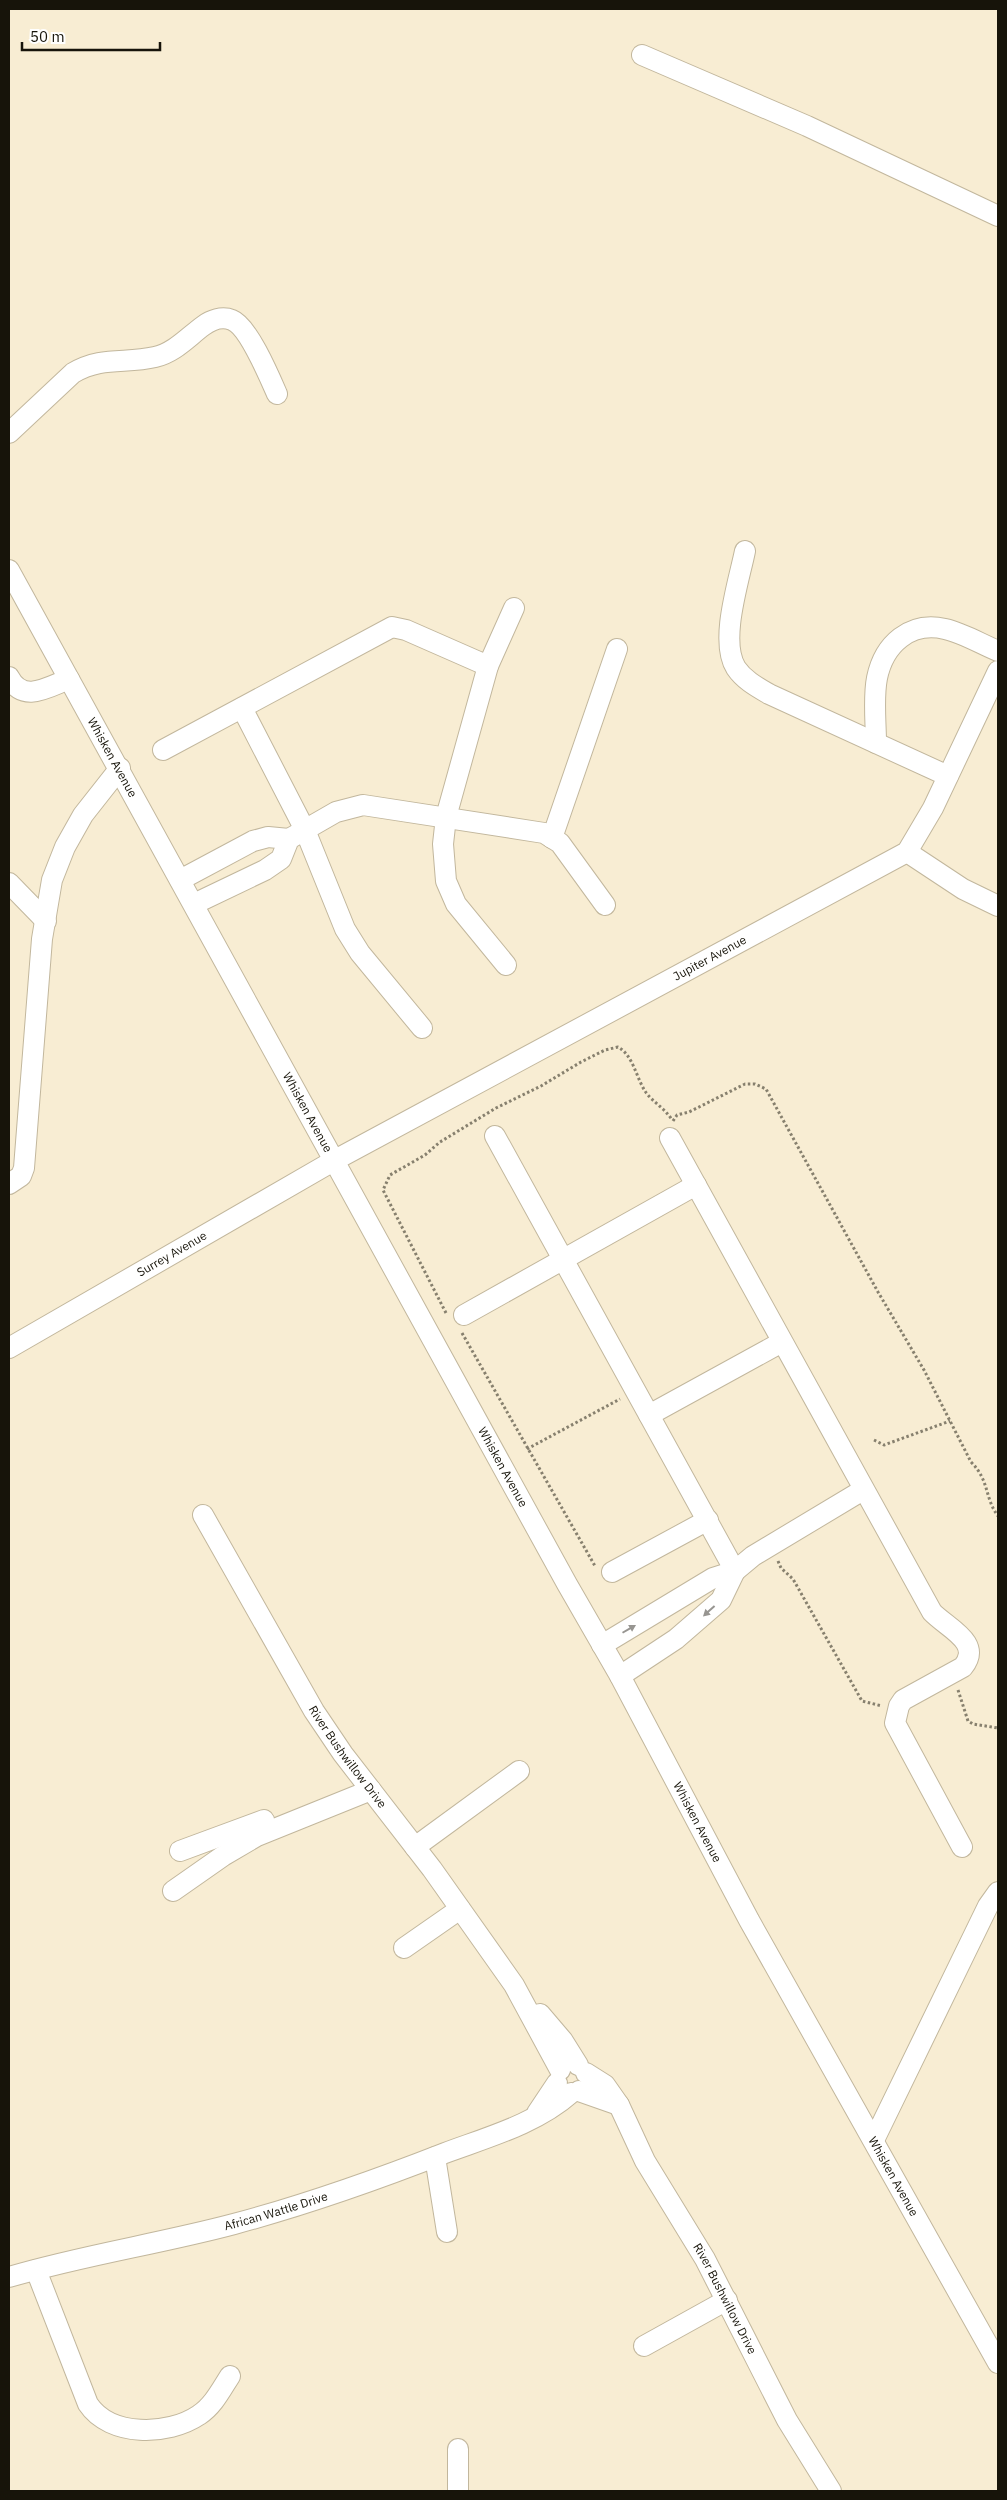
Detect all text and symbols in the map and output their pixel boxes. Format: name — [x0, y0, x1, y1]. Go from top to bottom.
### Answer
scale bar — [22, 20, 160, 52]
text: 50 m — [30, 27, 65, 46]
street label: Whisken Avenue — [85, 715, 141, 800]
street label: Jupiter Avenue — [670, 932, 749, 984]
street label: Whisken Avenue — [280, 1070, 336, 1155]
street label: Surrey Avenue — [134, 1227, 210, 1280]
street label: Whisken Avenue — [475, 1424, 531, 1510]
one-way arrow — [702, 1605, 715, 1616]
one-way arrow — [622, 1625, 637, 1633]
street label: River Bushwillow Drive — [306, 1703, 390, 1811]
street label: Whisken Avenue — [670, 1779, 725, 1865]
street label: Whisken Avenue — [865, 2134, 922, 2219]
street label: African Wattle Drive — [223, 2188, 330, 2233]
street label: River Bushwillow Drive — [690, 2240, 760, 2357]

